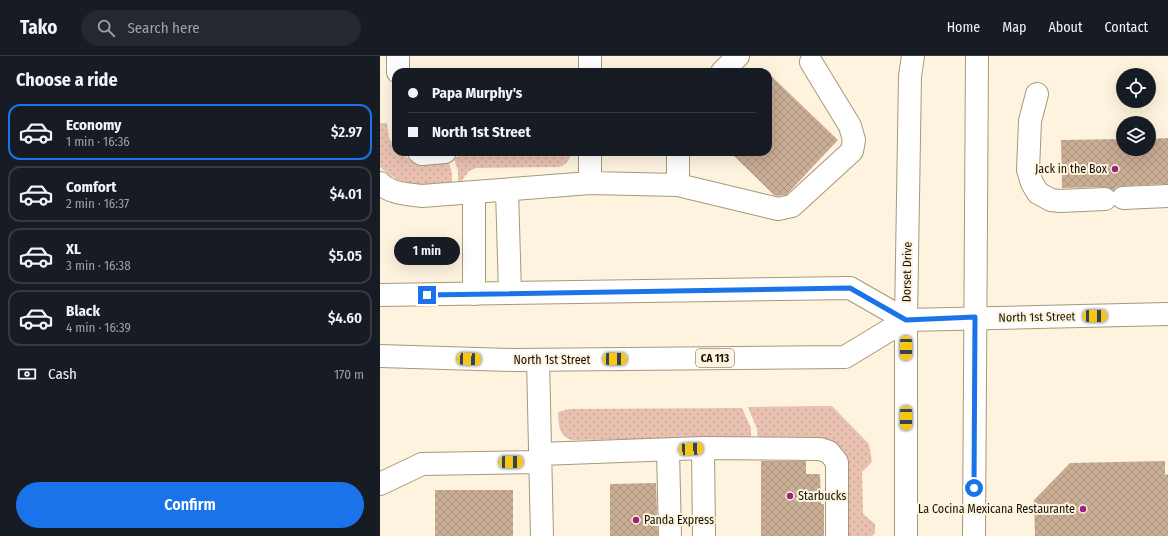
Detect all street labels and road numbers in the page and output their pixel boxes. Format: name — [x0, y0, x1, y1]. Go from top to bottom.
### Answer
street label: Dorset Drive — [899, 242, 915, 302]
street label: North 1st Street — [998, 309, 1076, 325]
road number: CA 113 — [696, 349, 734, 367]
street label: North 1st Street — [514, 353, 591, 367]

